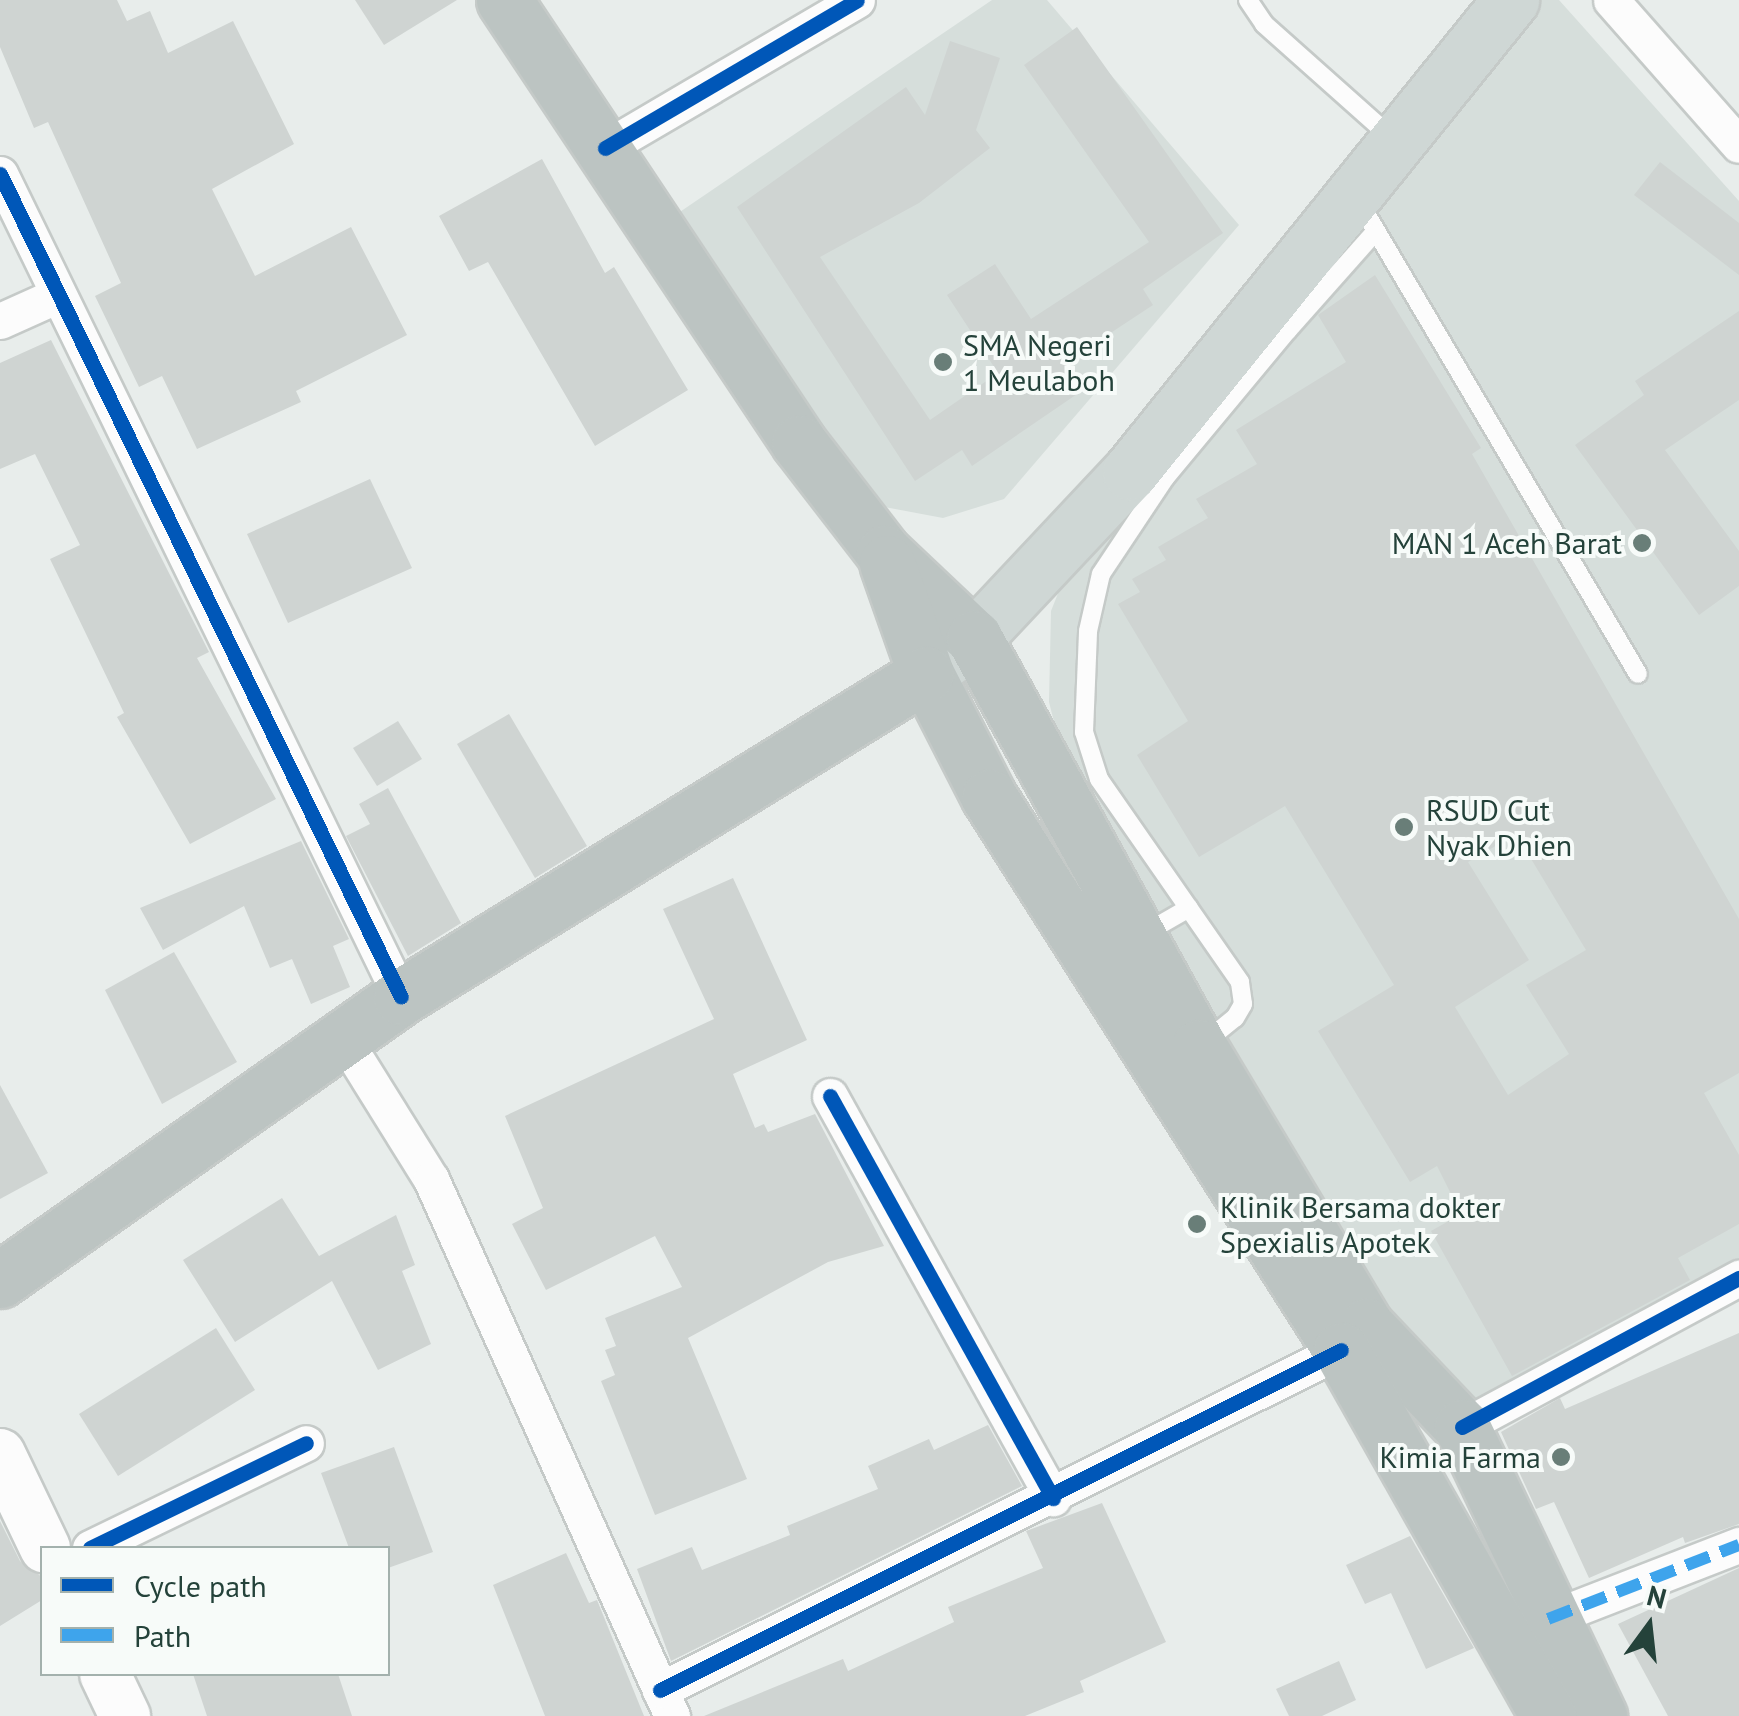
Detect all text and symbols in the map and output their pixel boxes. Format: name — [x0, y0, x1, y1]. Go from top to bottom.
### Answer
place label: SMA Negeri 1 Meulaboh — [963, 327, 1115, 398]
marker: SMA Negeri 1 Meulaboh — [932, 351, 954, 373]
place label: MAN 1 Aceh Barat — [1391, 525, 1622, 561]
marker: MAN 1 Aceh Barat — [1631, 532, 1653, 554]
place label: RSUD Cut Nyak Dhien — [1426, 792, 1573, 862]
marker: RSUD Cut Nyak Dhien — [1391, 814, 1417, 840]
place label: Klinik Bersama dokter Spexialis Apotek — [1220, 1189, 1502, 1260]
marker: Klinik Bersama dokter Spexialis Apotek — [1184, 1211, 1210, 1237]
place label: Kimia Farma — [1380, 1439, 1541, 1475]
marker: Kimia Farma — [1550, 1446, 1572, 1468]
legend — [40, 1546, 390, 1676]
text: Cycle path — [134, 1566, 267, 1605]
north arrow — [1599, 1576, 1699, 1676]
text: N — [1643, 1576, 1671, 1617]
text: Path — [134, 1616, 191, 1655]

